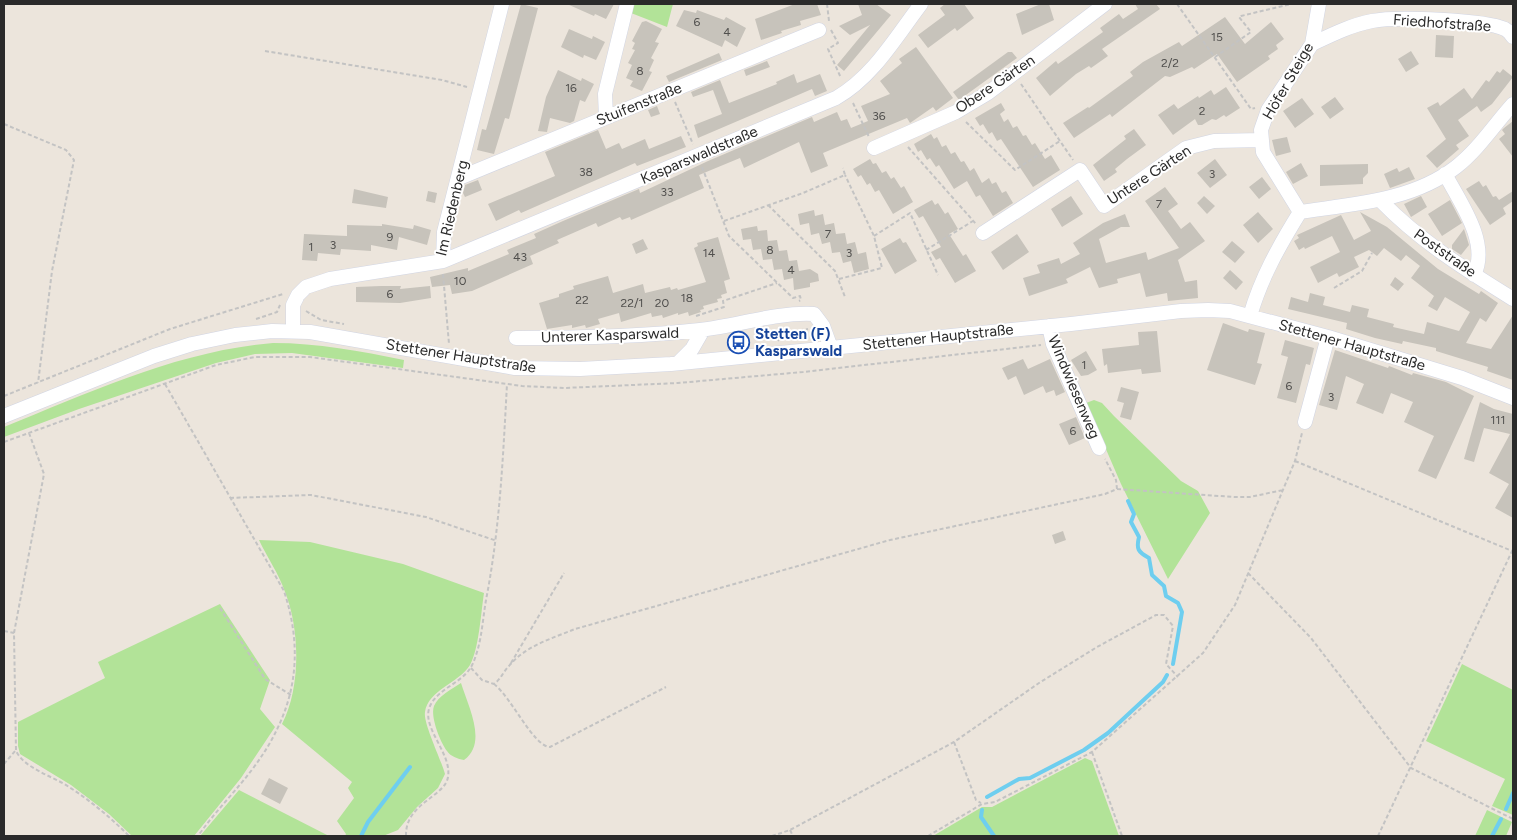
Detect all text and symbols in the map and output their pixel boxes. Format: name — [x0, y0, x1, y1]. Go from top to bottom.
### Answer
street label: Friedhofstraße — [1392, 11, 1492, 35]
house number: 6 — [694, 15, 701, 29]
house number: 4 — [723, 25, 731, 39]
house number: 15 — [1211, 30, 1223, 44]
street label: Höfer Steige — [1259, 39, 1317, 123]
street label: Obere Gärten — [952, 51, 1038, 117]
house number: 2/2 — [1161, 56, 1179, 70]
house number: 8 — [636, 64, 644, 78]
street label: Stuifenstraße — [594, 79, 684, 129]
house number: 16 — [565, 81, 577, 95]
house number: 2 — [1199, 104, 1205, 118]
house number: 36 — [872, 109, 886, 123]
street label: Kasparswaldstraße — [638, 122, 760, 188]
street label: Untere Gärten — [1104, 141, 1194, 209]
street label: Im Riedenberg — [432, 158, 472, 258]
house number: 38 — [579, 165, 593, 179]
house number: 3 — [1209, 167, 1215, 181]
house number: 33 — [660, 185, 674, 199]
house number: 7 — [1156, 197, 1163, 211]
street label: Poststraße — [1410, 225, 1480, 281]
house number: 7 — [825, 227, 832, 241]
house number: 9 — [387, 230, 394, 244]
house number: 3 — [330, 238, 336, 252]
house number: 1 — [309, 240, 313, 254]
house number: 8 — [766, 243, 774, 257]
house number: 14 — [703, 246, 716, 260]
house number: 3 — [846, 246, 852, 260]
house number: 43 — [513, 250, 527, 264]
house number: 4 — [787, 263, 795, 277]
house number: 10 — [454, 274, 467, 288]
house number: 6 — [387, 287, 394, 301]
house number: 18 — [681, 291, 693, 305]
house number: 22 — [575, 293, 589, 307]
house number: 22/1 — [620, 296, 644, 310]
house number: 20 — [655, 296, 670, 310]
street label: Stettener Hauptstraße — [1277, 315, 1427, 375]
street label: Stettener Hauptstraße — [862, 320, 1014, 354]
street label: Unterer Kasparswald — [541, 324, 679, 346]
place label: Stetten (F) Kasparswald — [755, 325, 842, 360]
bus stop icon: Stetten (F) Kasparswald — [727, 331, 751, 355]
street label: Windwiesenweg — [1044, 333, 1104, 441]
street label: Stettener Hauptstraße — [385, 335, 537, 377]
house number: 1 — [1082, 358, 1086, 372]
house number: 6 — [1286, 379, 1293, 393]
house number: 3 — [1328, 390, 1334, 404]
house number: 111 — [1491, 413, 1505, 427]
house number: 6 — [1070, 424, 1077, 438]

